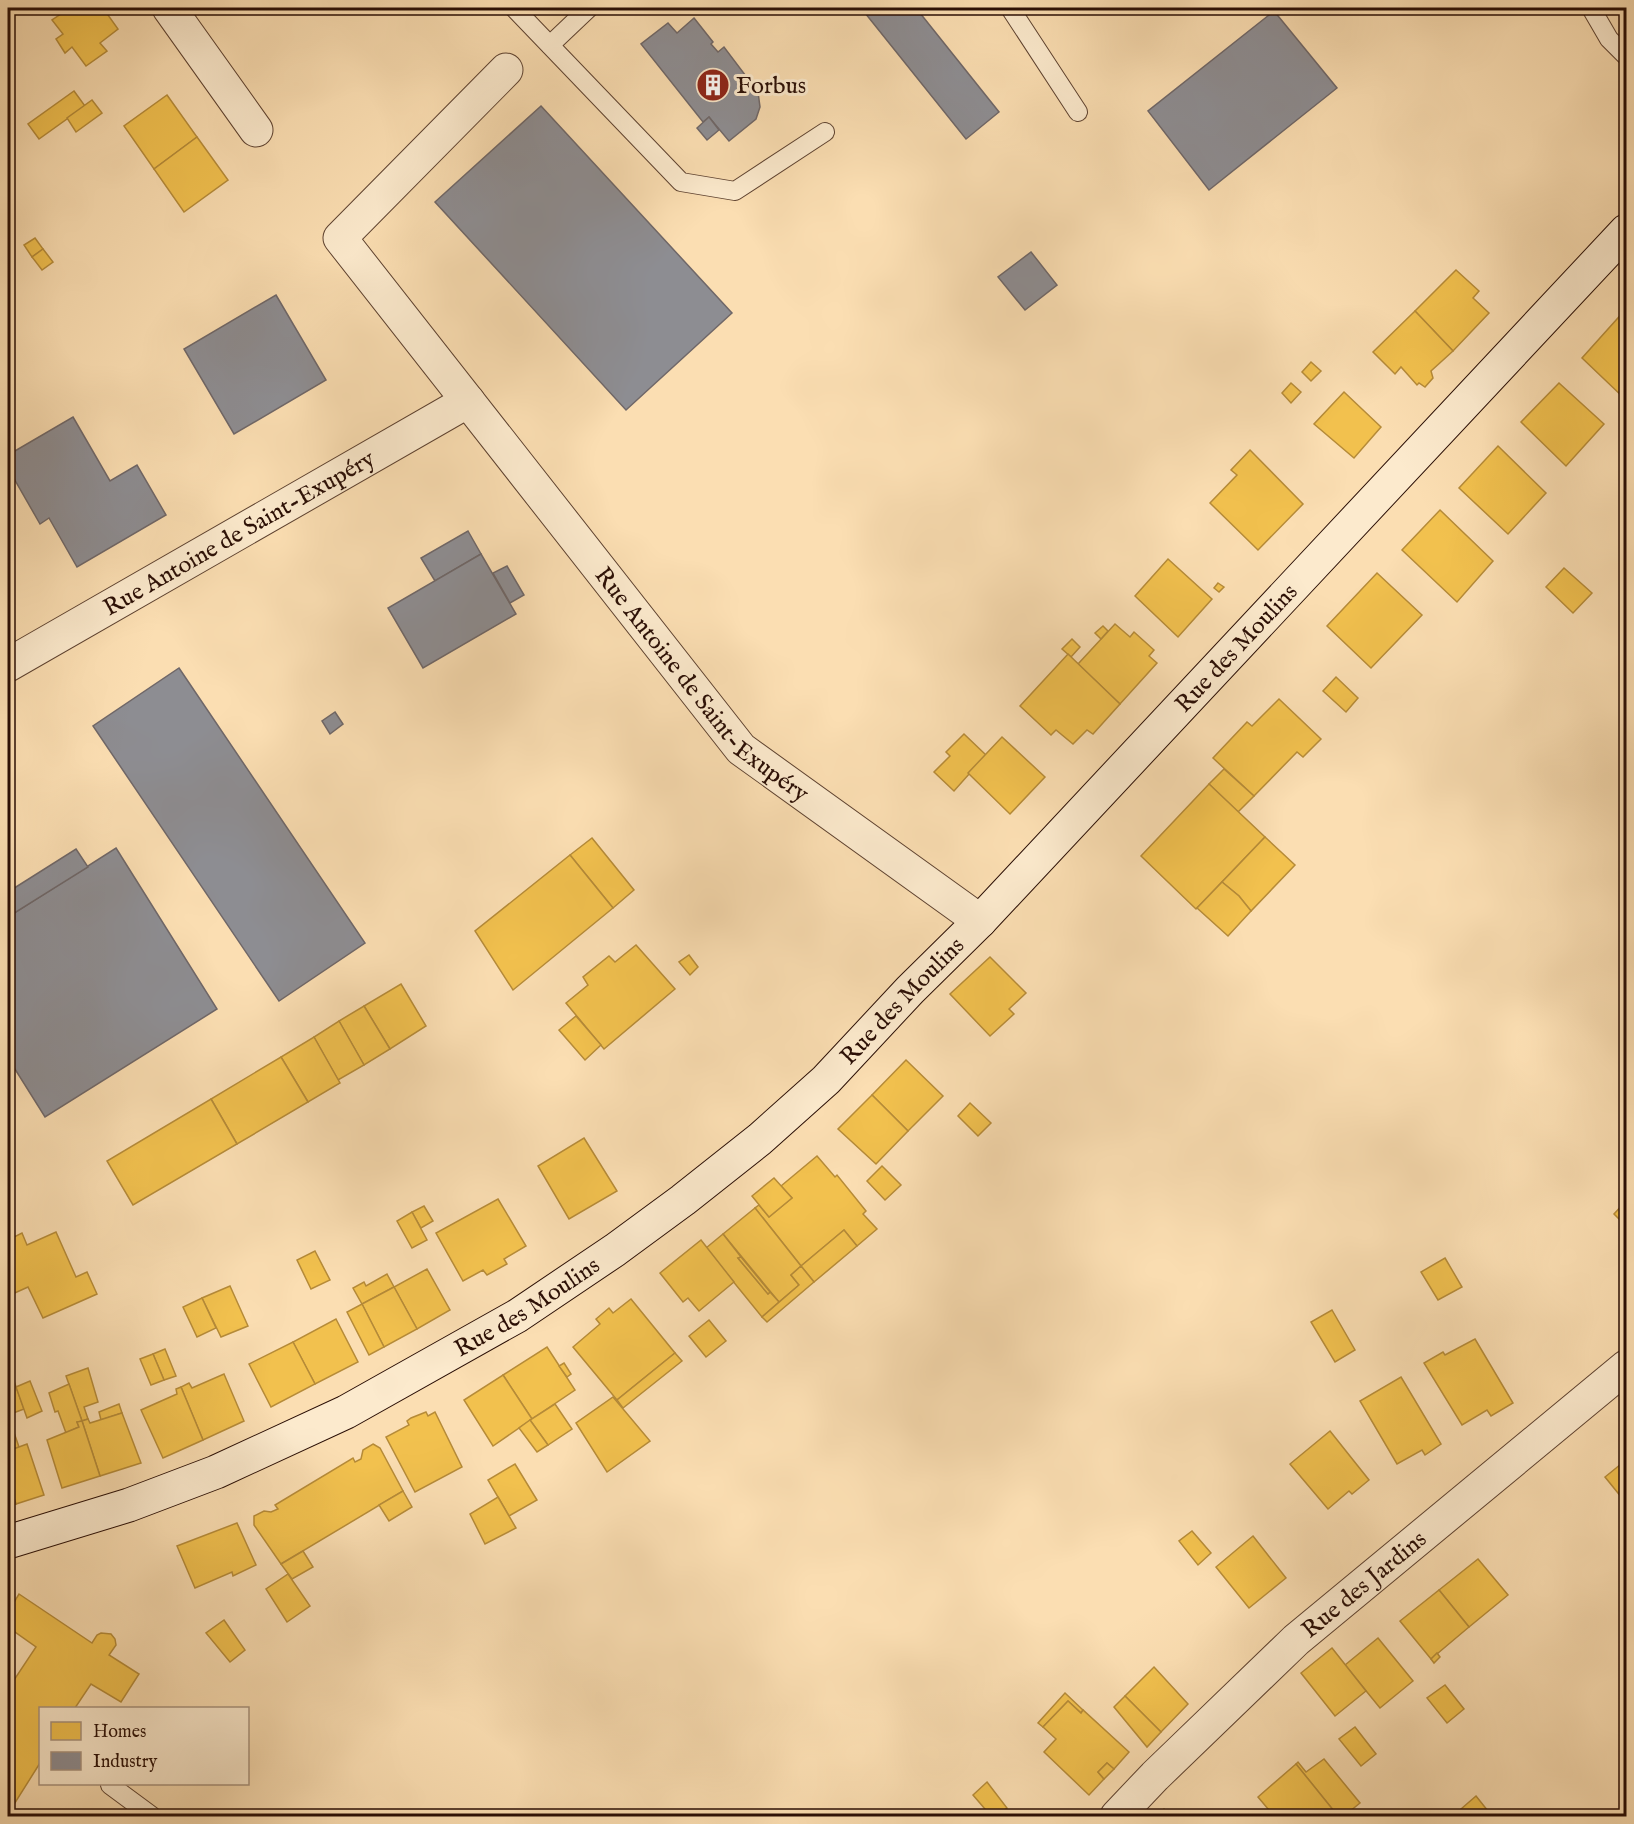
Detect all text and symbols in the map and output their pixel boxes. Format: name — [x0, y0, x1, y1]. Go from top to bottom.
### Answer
building icon: Forbus — [695, 67, 731, 103]
place label: Forbus — [736, 71, 806, 102]
street label: Rue Antoine de Saint-Exupéry — [98, 444, 381, 624]
street label: Rue Antoine de Saint-Exupéry — [587, 561, 814, 810]
street label: Rue des Moulins — [1169, 577, 1305, 720]
street label: Rue des Moulins — [834, 931, 972, 1072]
street label: Rue des Moulins — [449, 1251, 606, 1365]
street label: Rue des Jardins — [1296, 1524, 1434, 1646]
legend — [39, 1707, 249, 1785]
text: Homes — [93, 1721, 146, 1744]
text: Industry — [93, 1751, 157, 1774]

